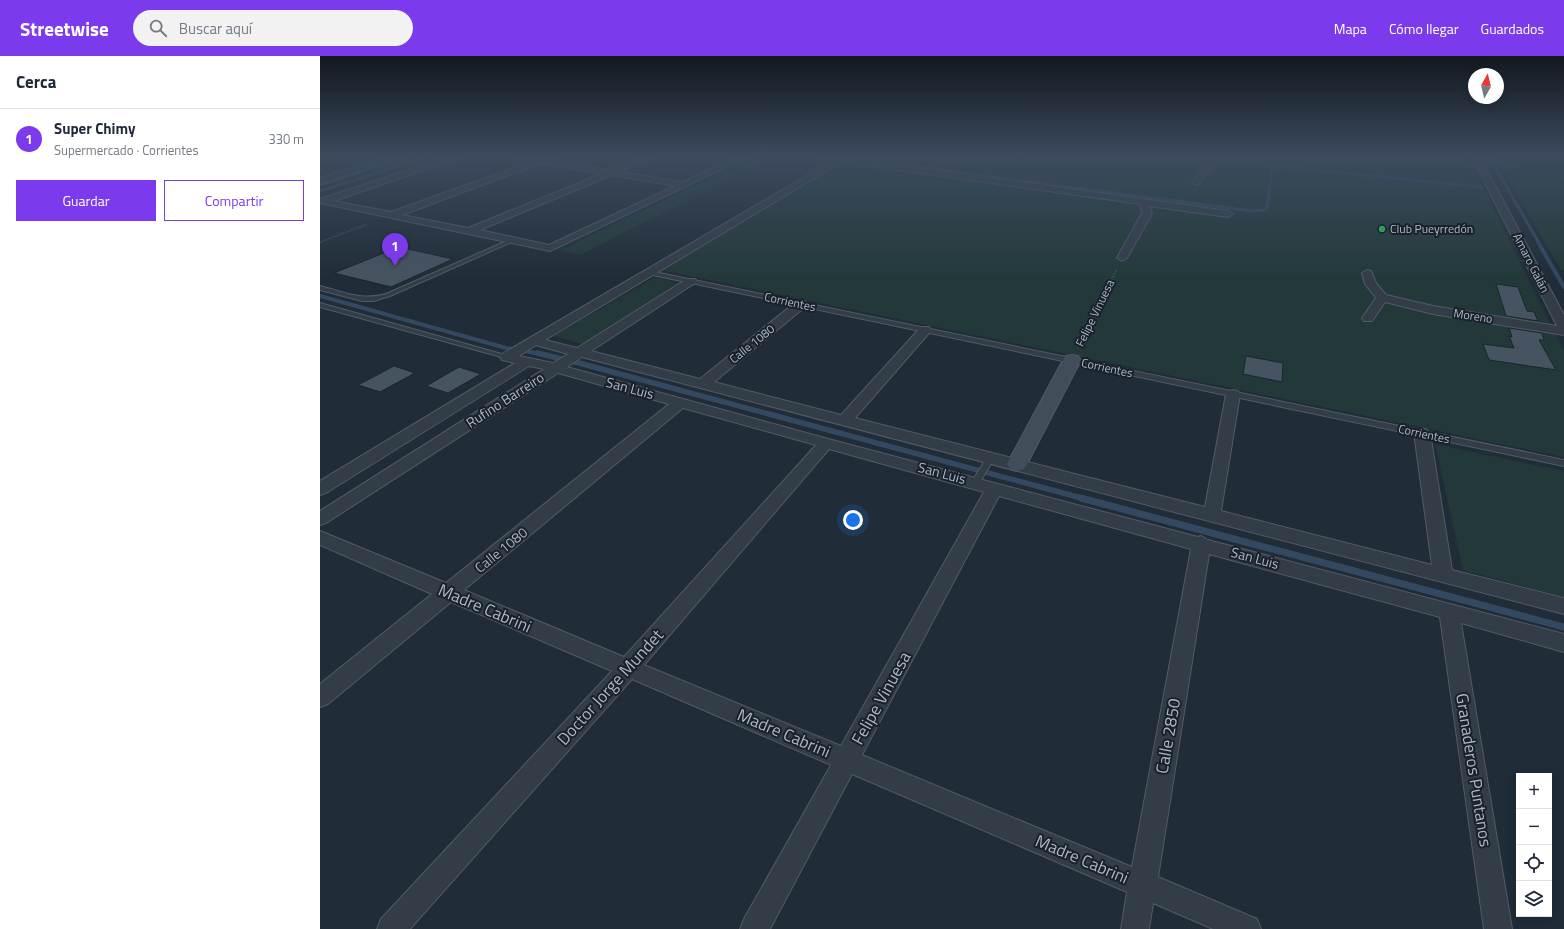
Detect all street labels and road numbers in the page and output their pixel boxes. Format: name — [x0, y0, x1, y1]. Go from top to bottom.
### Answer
street label: Amaro Galán — [1508, 230, 1555, 296]
street label: Felipe Vinuesa — [1070, 276, 1119, 350]
street label: Corrientes — [763, 287, 818, 316]
street label: Moreno — [1452, 303, 1494, 328]
street label: Calle 1080 — [725, 319, 779, 368]
street label: Corrientes — [1080, 353, 1135, 382]
street label: Rufino Barreiro — [462, 367, 548, 433]
street label: San Luis — [604, 371, 656, 404]
street label: Corrientes — [1397, 419, 1452, 448]
street label: San Luis — [916, 456, 968, 489]
street label: Calle 1080 — [470, 522, 532, 577]
street label: San Luis — [1229, 541, 1281, 574]
street label: Madre Cabrini — [434, 577, 536, 639]
street label: Doctor Jorge Mundet — [551, 623, 669, 751]
street label: Felipe Vinuesa — [845, 646, 918, 749]
street label: Granaderos Puntanos — [1449, 691, 1499, 849]
street label: Calle 2850 — [1149, 696, 1187, 776]
street label: Madre Cabrini — [733, 702, 835, 764]
street label: Madre Cabrini — [1031, 828, 1133, 890]

